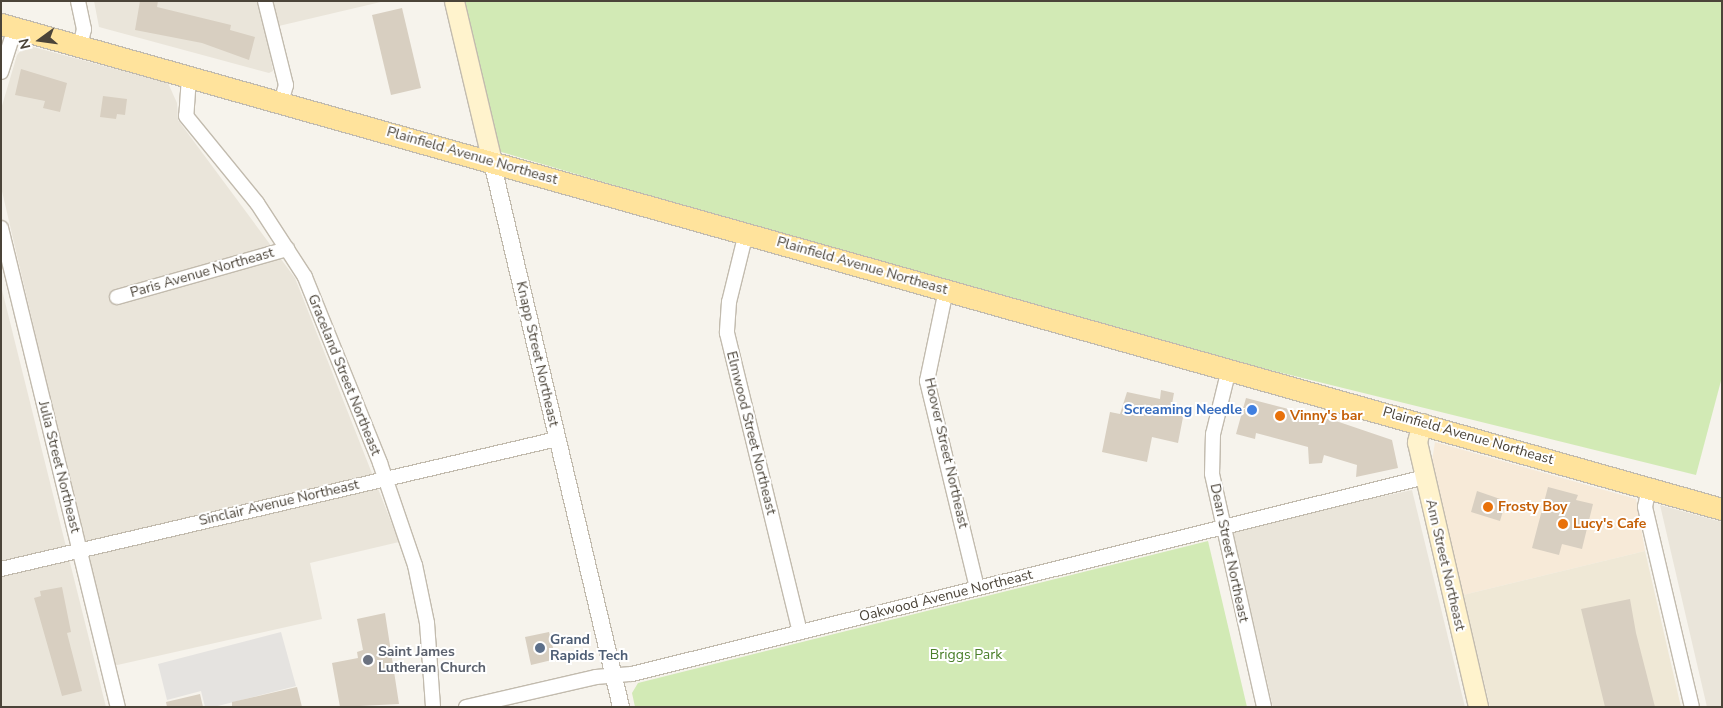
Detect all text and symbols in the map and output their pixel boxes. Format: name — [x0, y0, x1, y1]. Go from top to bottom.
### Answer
north arrow — [15, 15, 65, 65]
text: N — [14, 36, 35, 51]
street label: Plainfield Avenue Northeast — [385, 124, 559, 188]
street label: Plainfield Avenue Northeast — [775, 234, 949, 298]
street label: Paris Avenue Northeast — [128, 244, 276, 302]
street label: Knapp Street Northeast — [512, 280, 562, 428]
street label: Graceland Street Northeast — [304, 292, 384, 458]
street label: Elmwood Street Northeast — [723, 350, 779, 516]
street label: Hoover Street Northeast — [921, 376, 971, 530]
street label: Julia Street Northeast — [34, 399, 84, 535]
place label: Screaming Needle — [1124, 402, 1242, 418]
marker: Screaming Needle — [1246, 404, 1258, 416]
street label: Plainfield Avenue Northeast — [1381, 404, 1555, 468]
place label: Vinny's bar — [1290, 408, 1363, 424]
marker: Vinny's bar — [1274, 410, 1286, 422]
street label: Sinclair Avenue Northeast — [197, 476, 361, 530]
street label: Dean Street Northeast — [1206, 482, 1252, 624]
street label: Ann Street Northeast — [1422, 498, 1468, 632]
place label: Frosty Boy — [1498, 499, 1567, 515]
marker: Frosty Boy — [1482, 501, 1494, 513]
place label: Lucy's Cafe — [1573, 516, 1646, 532]
marker: Lucy's Cafe — [1557, 518, 1569, 530]
street label: Oakwood Avenue Northeast — [858, 566, 1034, 626]
place label: Grand Rapids Tech — [550, 632, 628, 664]
marker: Grand Rapids Tech — [534, 642, 546, 654]
place label: Saint James Lutheran Church — [378, 644, 486, 676]
park label: Briggs Park — [930, 647, 1002, 663]
marker: Saint James Lutheran Church — [362, 654, 374, 666]

